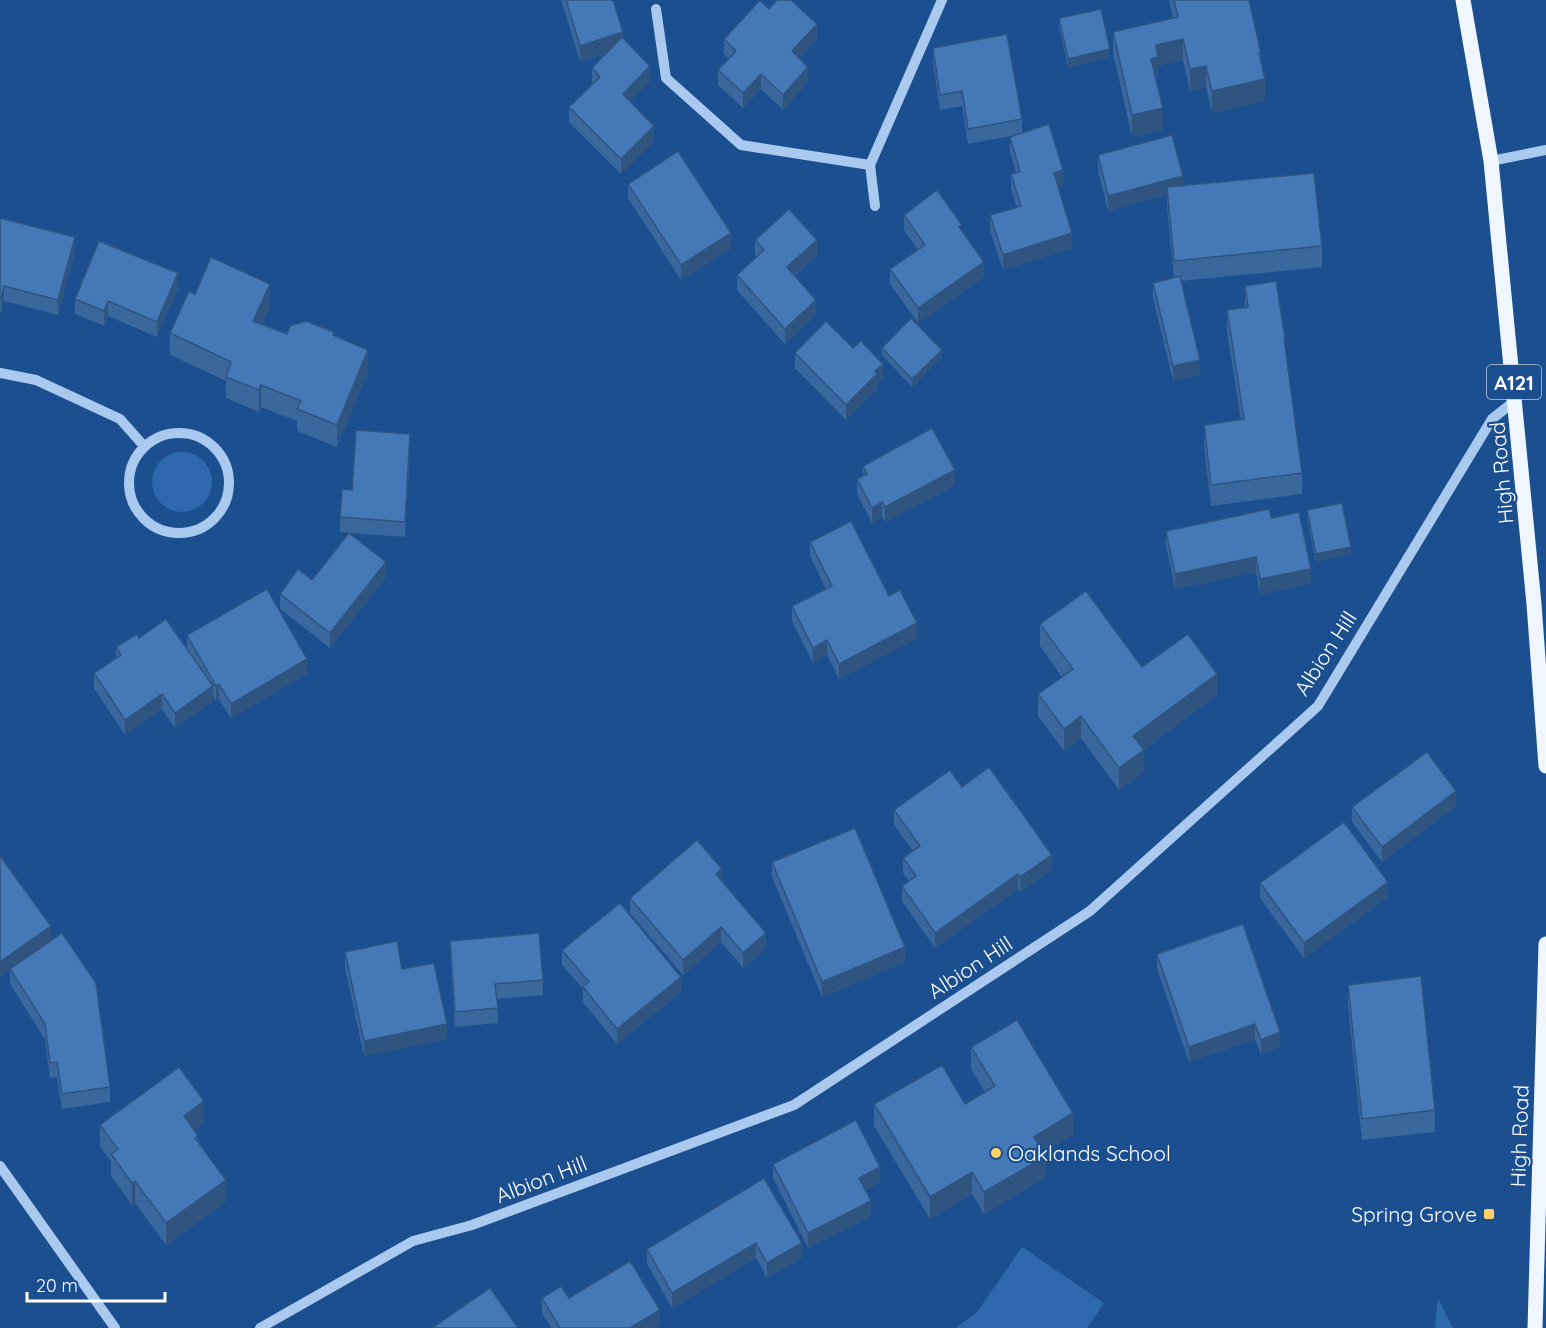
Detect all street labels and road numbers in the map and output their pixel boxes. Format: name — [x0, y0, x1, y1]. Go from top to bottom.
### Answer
road number: A121 — [1487, 365, 1541, 399]
street label: High Road — [1484, 421, 1518, 525]
street label: Albion Hill — [1288, 606, 1362, 700]
street label: Albion Hill — [923, 930, 1017, 1004]
street label: High Road — [1504, 1084, 1534, 1188]
street label: Albion Hill — [492, 1150, 590, 1208]

